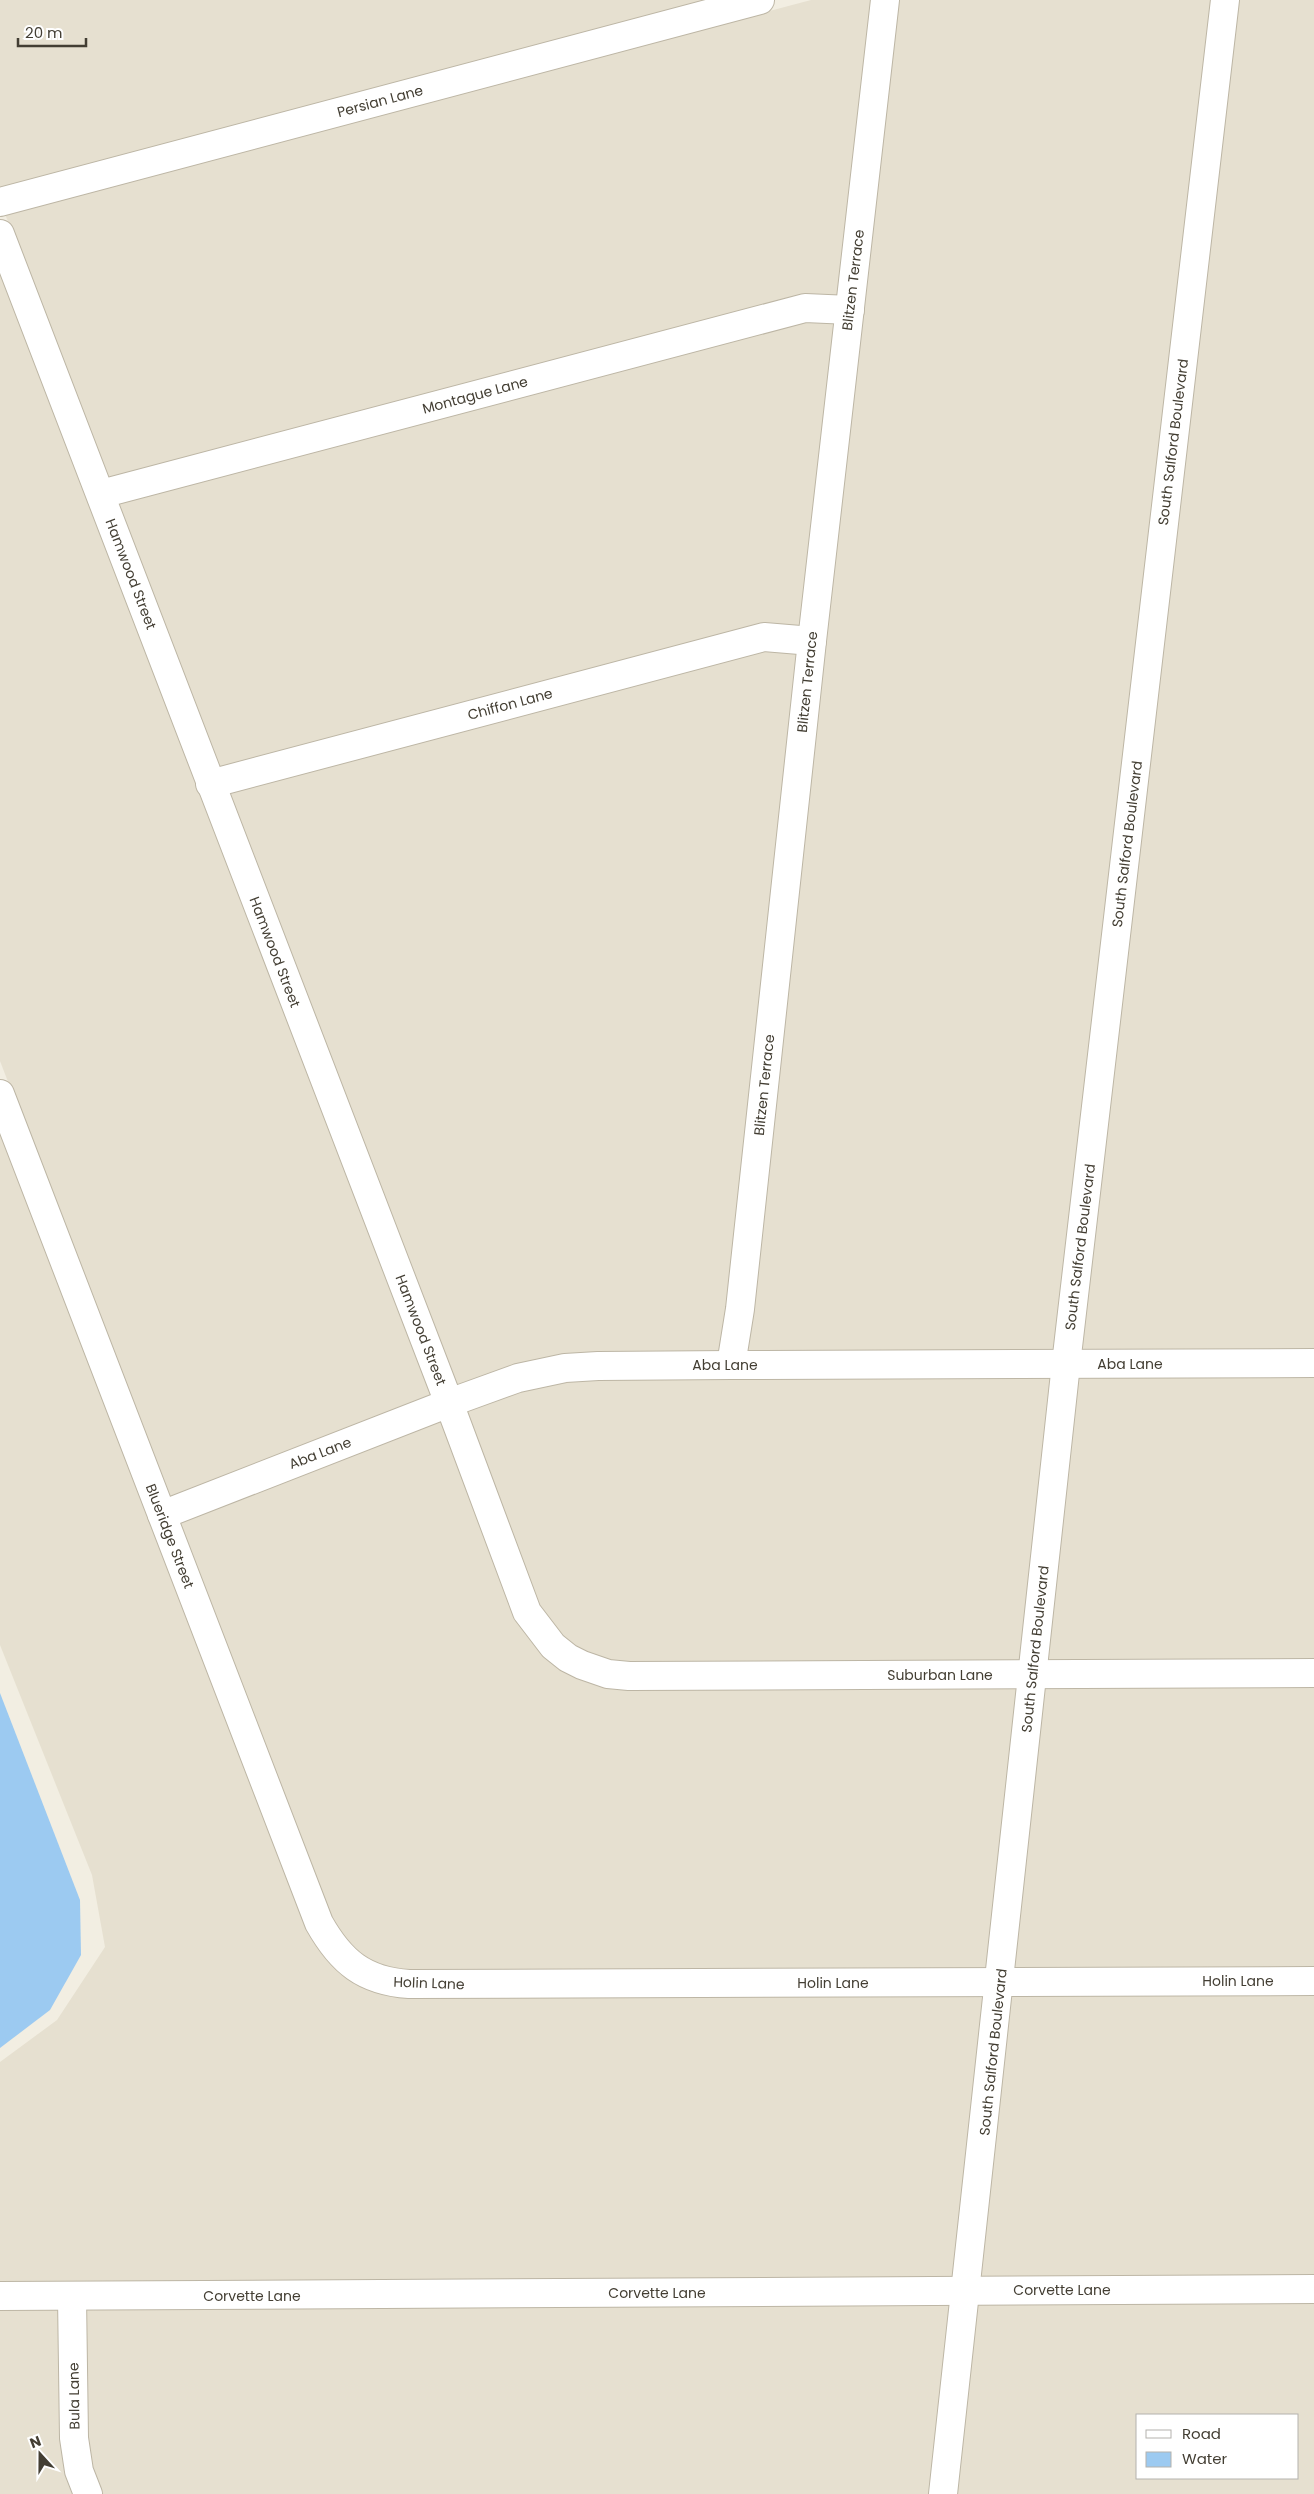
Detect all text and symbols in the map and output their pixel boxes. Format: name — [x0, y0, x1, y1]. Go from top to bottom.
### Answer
scale bar — [18, 15, 85, 47]
text: 20 m — [25, 22, 63, 43]
street label: Persian Lane — [335, 80, 425, 122]
street label: Blitzen Terrace — [837, 228, 869, 332]
street label: South Salford Boulevard — [1153, 358, 1193, 526]
street label: Montague Lane — [420, 371, 530, 419]
street label: Hamwood Street — [101, 516, 161, 632]
street label: Blitzen Terrace — [792, 630, 822, 734]
street label: Chiffon Lane — [465, 683, 555, 725]
street label: South Salford Boulevard — [1107, 760, 1147, 928]
street label: Hamwood Street — [245, 894, 305, 1010]
street label: Blitzen Terrace — [749, 1033, 779, 1137]
street label: South Salford Boulevard — [1060, 1163, 1100, 1331]
street label: Hamwood Street — [391, 1272, 451, 1388]
street label: Aba Lane — [1097, 1354, 1163, 1374]
street label: Aba Lane — [692, 1355, 758, 1375]
street label: Aba Lane — [286, 1432, 354, 1474]
street label: Blueridge Street — [141, 1481, 199, 1591]
street label: South Salford Boulevard — [1016, 1565, 1054, 1733]
street label: Suburban Lane — [887, 1665, 993, 1685]
street label: South Salford Boulevard — [974, 1968, 1012, 2136]
street label: Holin Lane — [1202, 1971, 1274, 1991]
street label: Holin Lane — [393, 1972, 465, 1994]
street label: Holin Lane — [797, 1973, 869, 1993]
street label: Corvette Lane — [1013, 2280, 1111, 2300]
street label: Corvette Lane — [608, 2283, 706, 2303]
street label: Corvette Lane — [203, 2286, 301, 2306]
street label: Bula Lane — [63, 2362, 85, 2430]
legend — [1136, 2414, 1299, 2479]
text: Road — [1182, 2423, 1221, 2444]
north arrow — [15, 2429, 65, 2479]
text: N — [27, 2431, 44, 2453]
text: Water — [1182, 2448, 1228, 2469]

